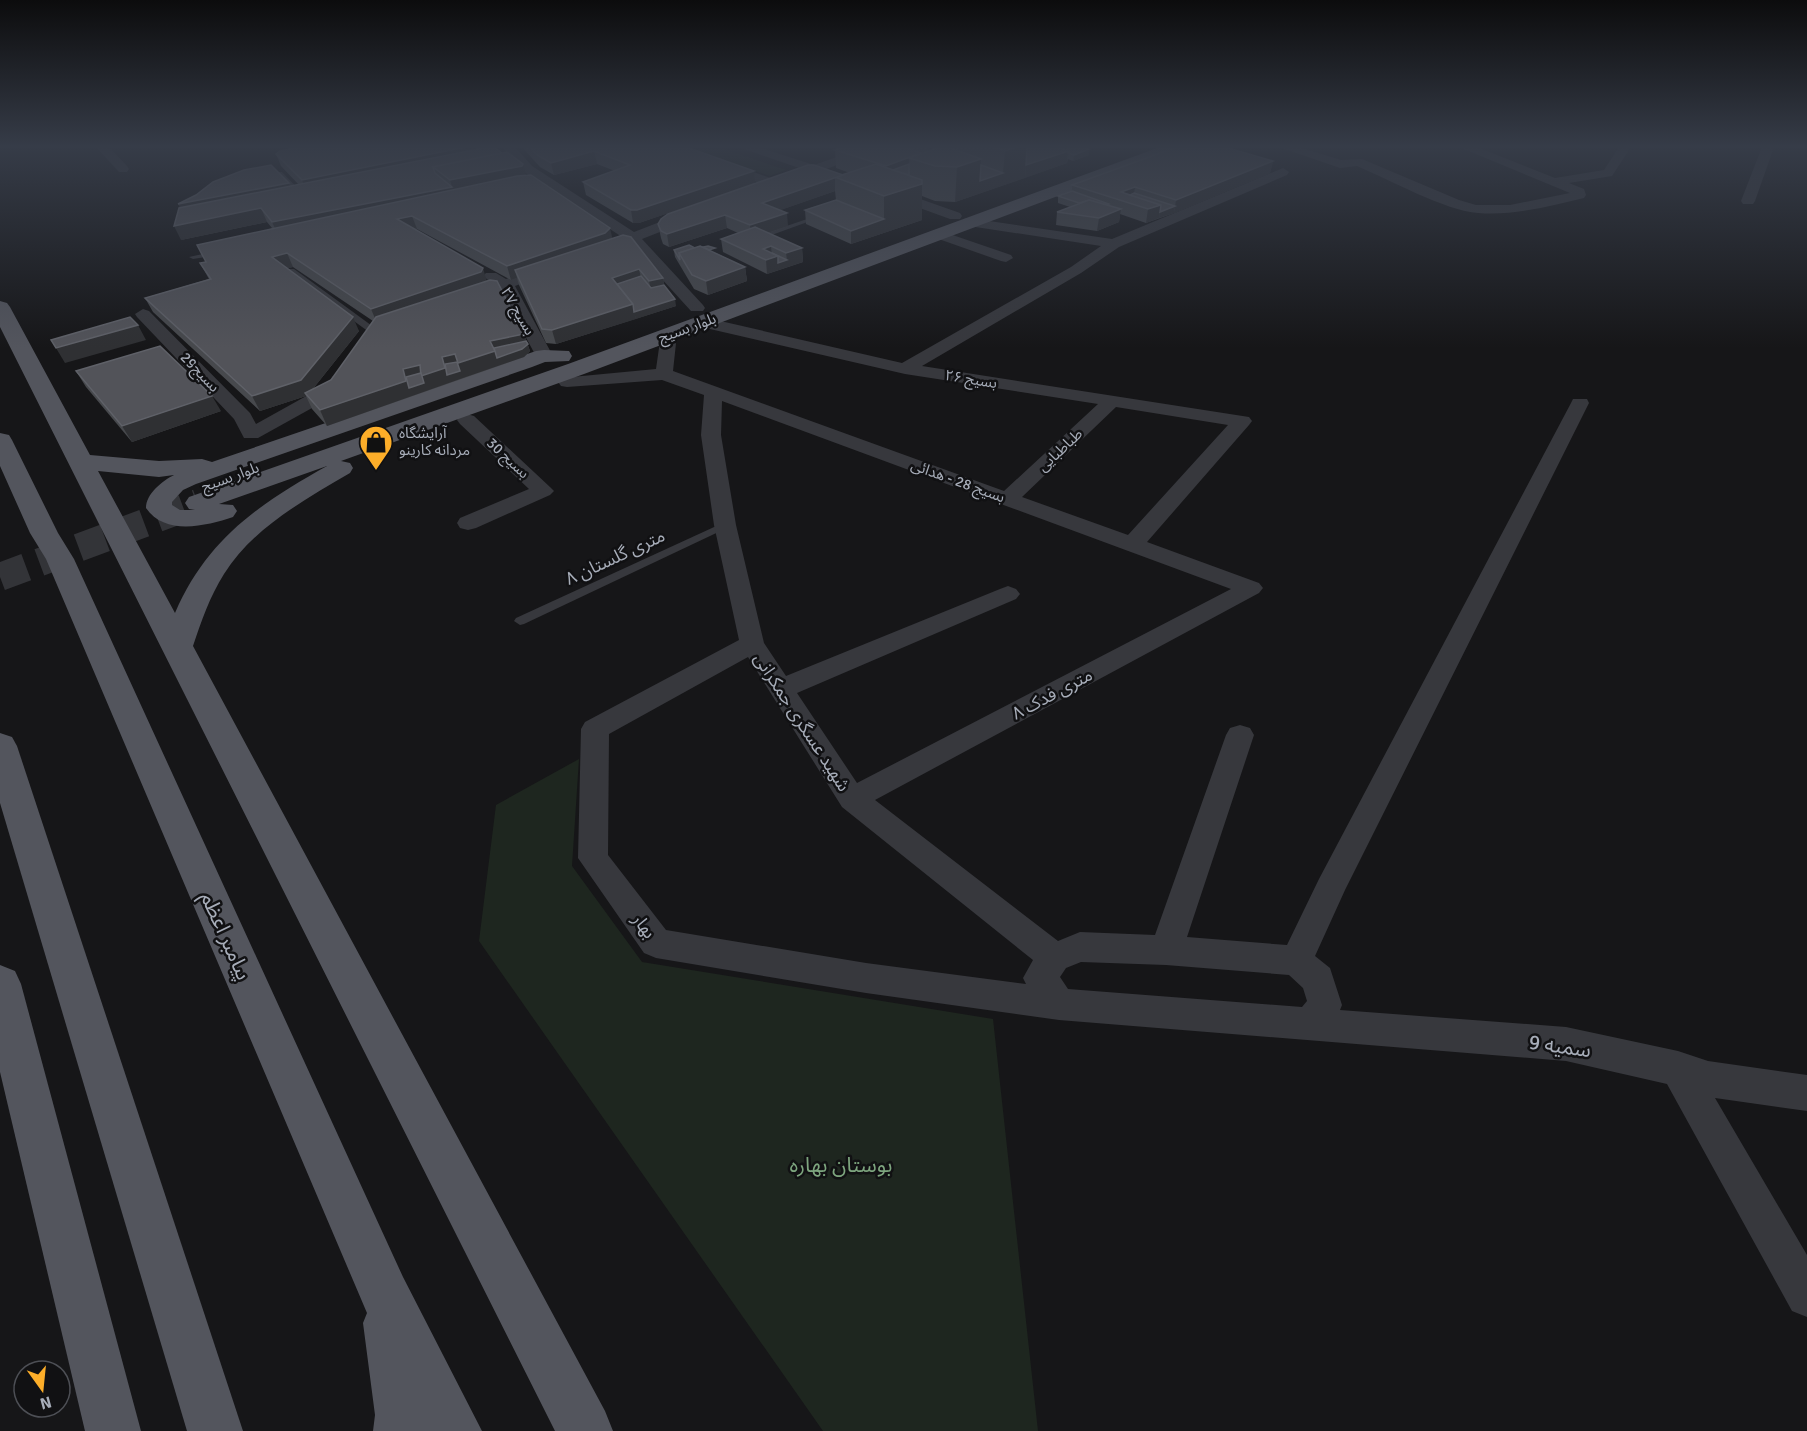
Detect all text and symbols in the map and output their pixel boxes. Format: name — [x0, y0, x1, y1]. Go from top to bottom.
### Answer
street label: بسیج ۲۷ — [494, 284, 539, 340]
street label: بلوار بسیج — [656, 309, 719, 350]
street label: بسیج29 — [175, 348, 223, 398]
street label: بسیج ۲۶ — [943, 366, 998, 395]
shop icon: آرایشگاه مردانه کارینو — [358, 424, 394, 471]
place label: آرایشگاه مردانه کارینو — [399, 424, 470, 459]
street label: طباطبایی — [1034, 425, 1086, 475]
street label: بسیج 30 — [481, 434, 533, 484]
street label: بسیج 28 - هدائی — [908, 456, 1007, 509]
street label: بلوار بسیج — [199, 458, 262, 499]
street label: ۸ متری گلستان — [562, 524, 668, 590]
street label: شهید عسگری جمکرانی — [749, 649, 855, 795]
street label: ۸ متری فدک — [1008, 663, 1096, 725]
street label: پیامبر اعظم — [193, 888, 257, 985]
street label: بهار — [627, 908, 661, 943]
street label: سمیه 9 — [1527, 1029, 1593, 1063]
park label: بوستان بهاره — [790, 1152, 892, 1178]
north arrow — [12, 1359, 72, 1419]
text: N — [38, 1391, 54, 1414]

